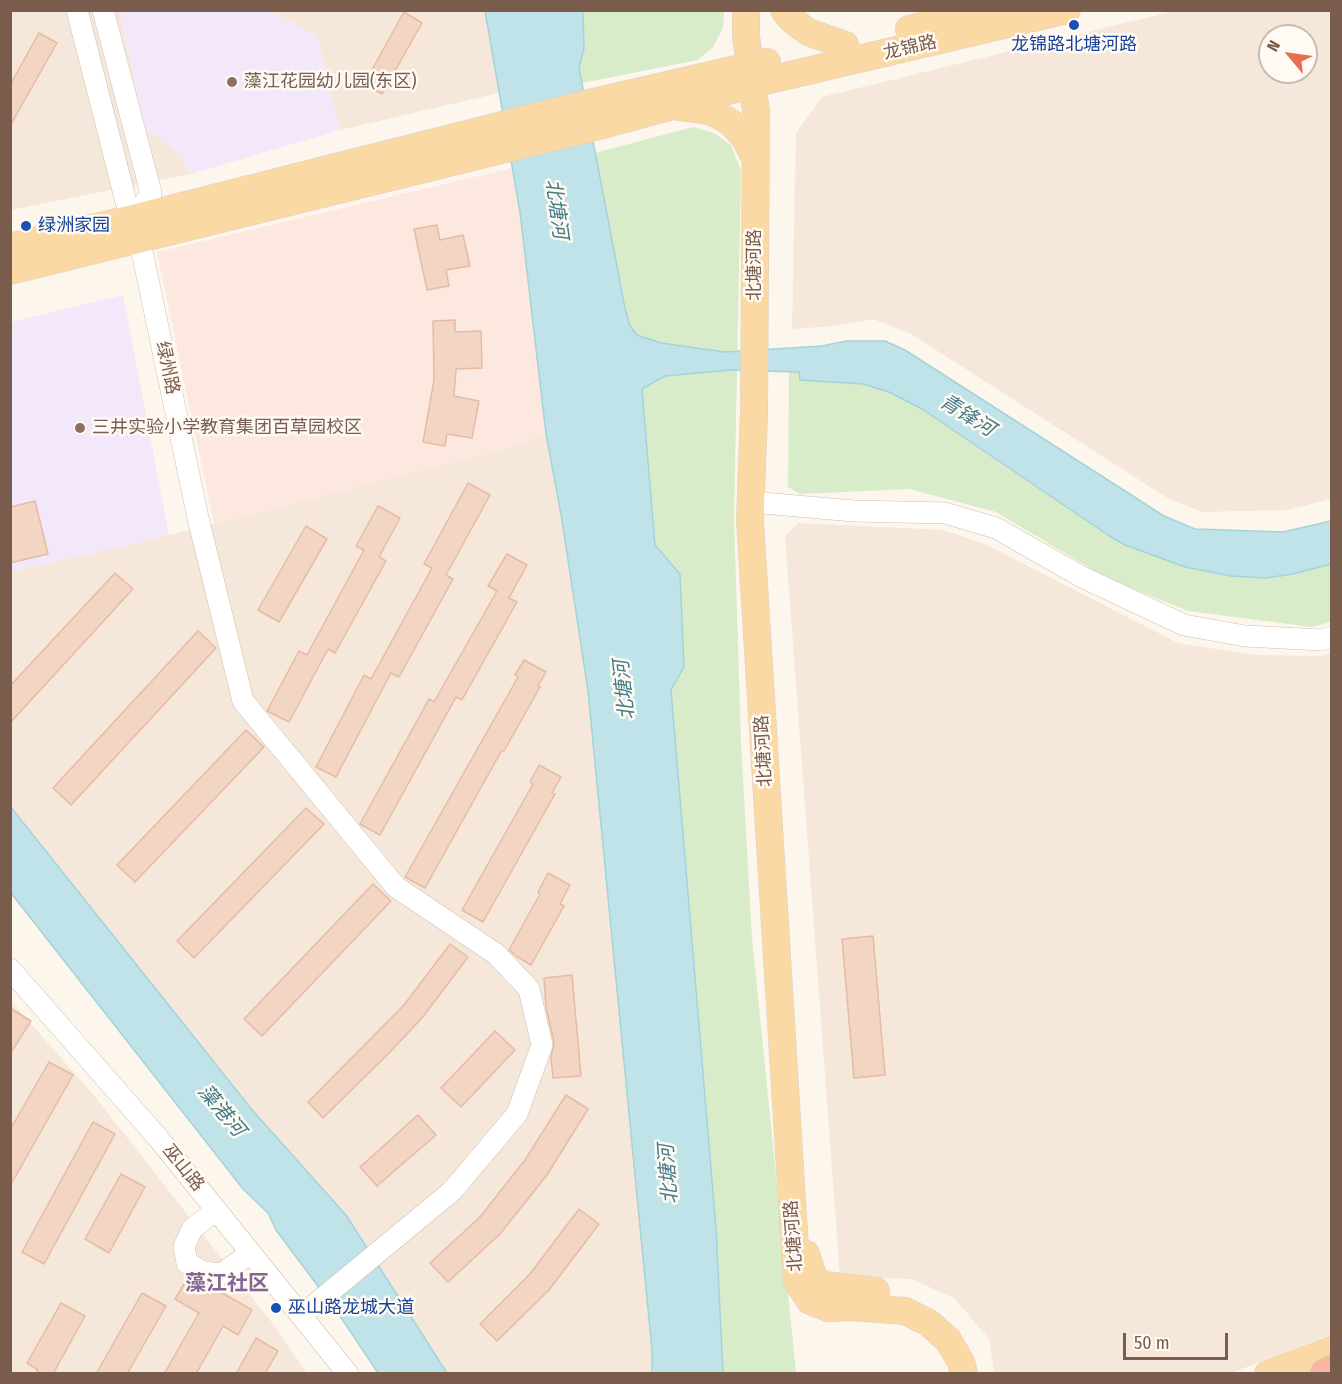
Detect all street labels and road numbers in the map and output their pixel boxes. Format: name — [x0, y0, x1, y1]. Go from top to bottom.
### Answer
street label: 龙锦路 — [881, 31, 939, 65]
street label: 北塘河路 — [744, 229, 766, 301]
street label: 绿州路 — [151, 339, 183, 397]
street label: 北塘河路 — [751, 714, 777, 788]
street label: 巫山路 — [158, 1140, 208, 1196]
street label: 北塘河路 — [781, 1199, 807, 1273]

